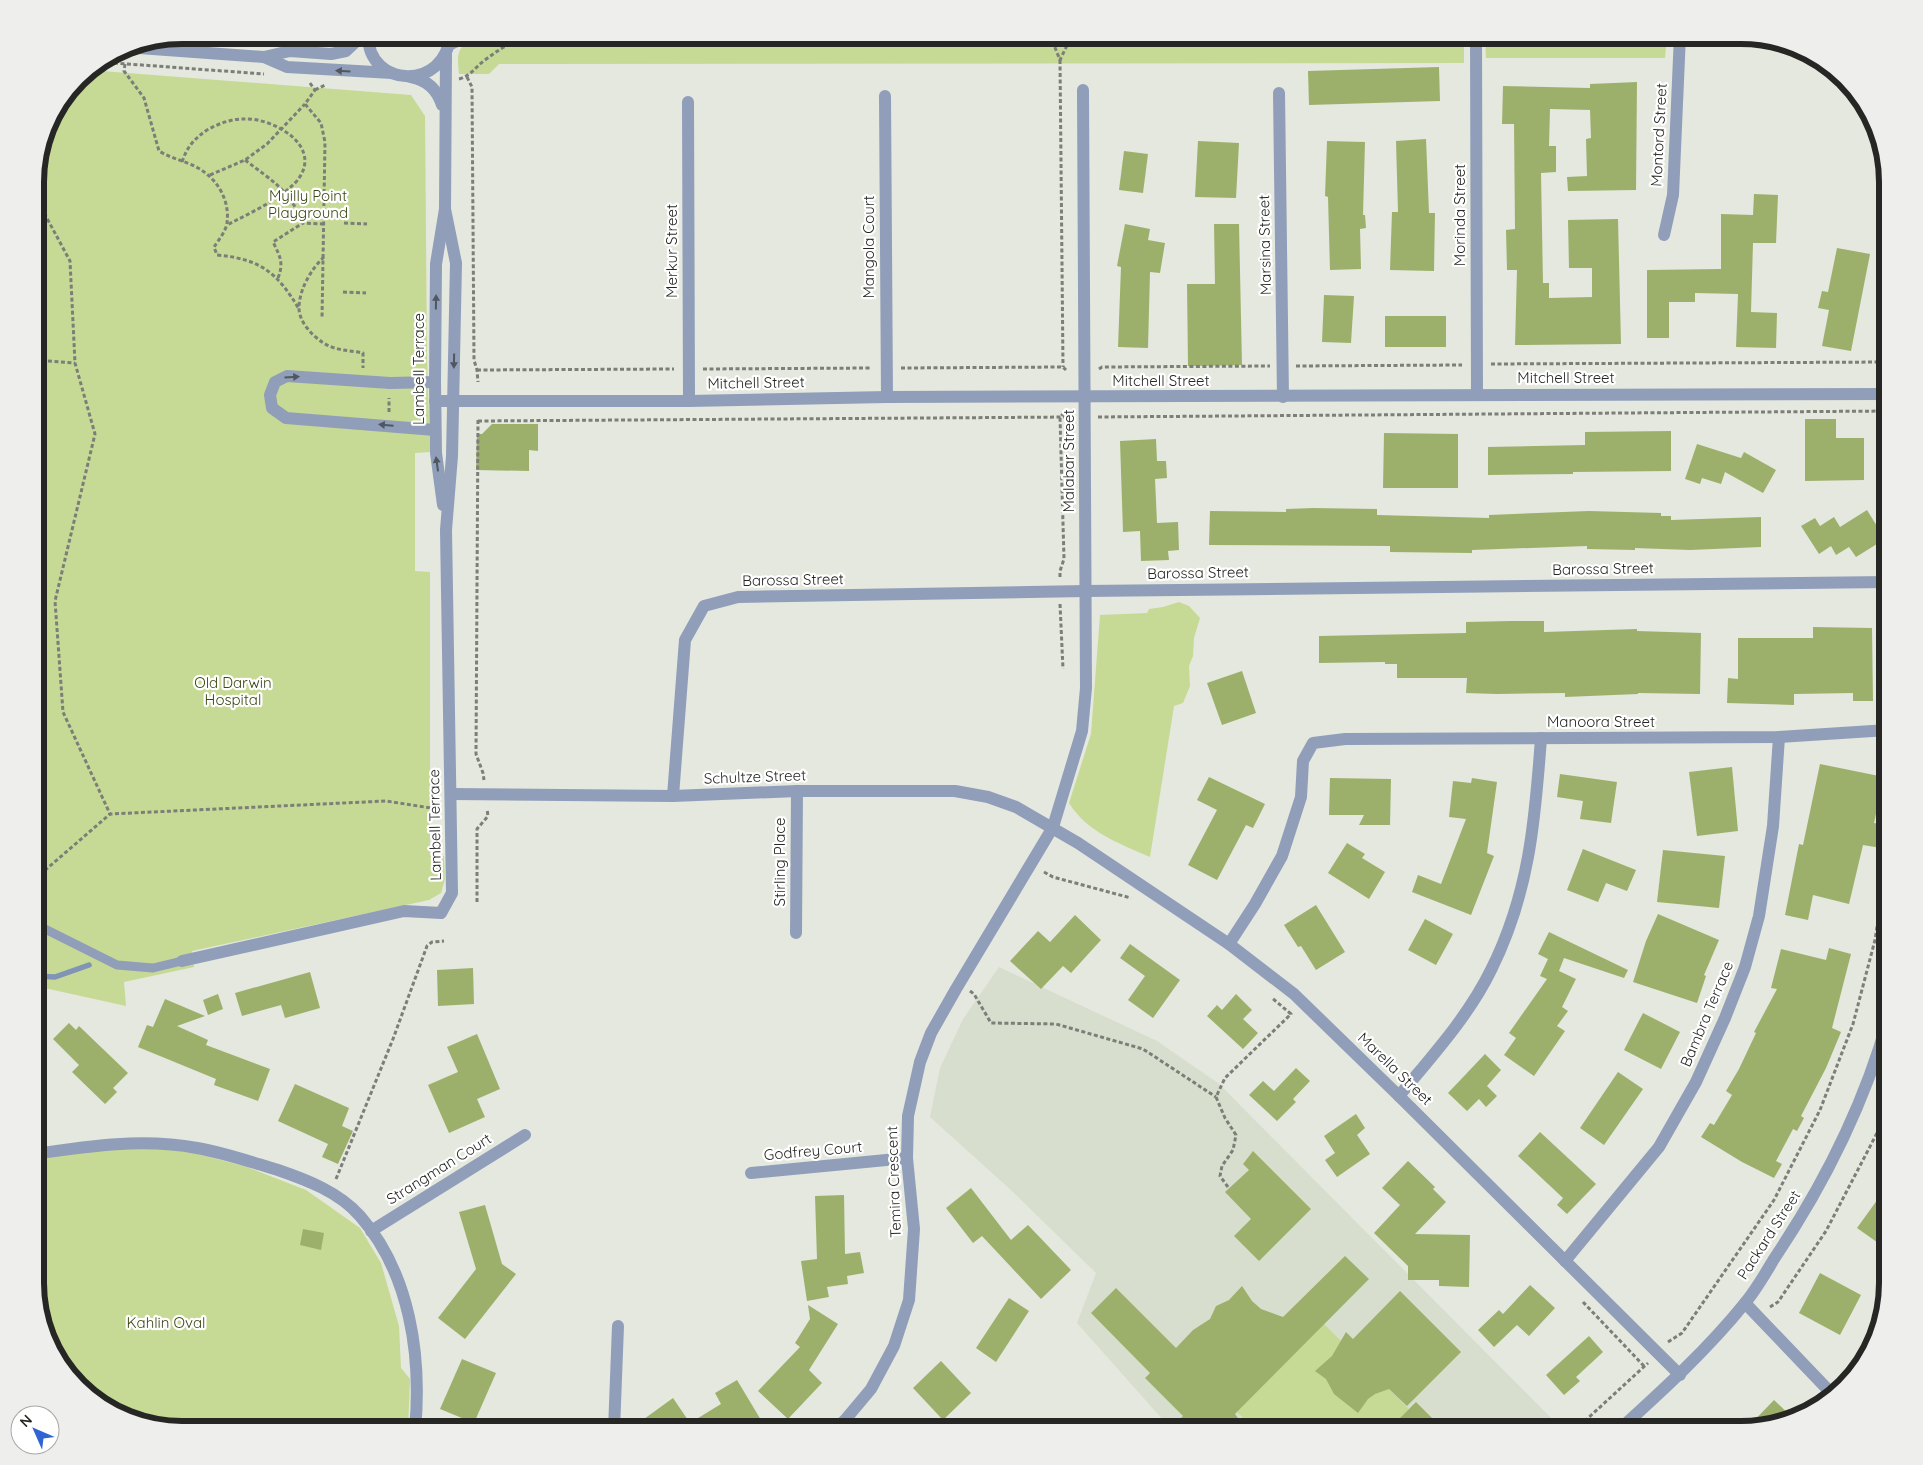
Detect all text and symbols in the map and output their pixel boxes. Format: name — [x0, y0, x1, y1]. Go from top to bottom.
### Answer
one-way arrow — [335, 66, 351, 74]
street label: Montord Street — [1646, 83, 1671, 187]
street label: Morinda Street — [1450, 164, 1469, 266]
park label: Myilly Point Playground — [268, 186, 348, 222]
street label: Mangola Court — [859, 195, 878, 299]
street label: Marsina Street — [1254, 195, 1275, 295]
street label: Merkur Street — [662, 204, 681, 298]
one-way arrow — [432, 294, 440, 310]
street label: Lambell Terrace — [409, 313, 428, 425]
one-way arrow — [450, 354, 458, 370]
street label: Mitchell Street — [1517, 368, 1615, 387]
street label: Mitchell Street — [1112, 371, 1210, 390]
street label: Mitchell Street — [707, 372, 805, 393]
one-way arrow — [284, 373, 300, 381]
street label: Malabar Street — [1059, 409, 1078, 513]
one-way arrow — [378, 421, 394, 429]
one-way arrow — [433, 456, 441, 472]
street label: Barossa Street — [1552, 558, 1654, 579]
street label: Barossa Street — [1147, 562, 1249, 583]
street label: Barossa Street — [742, 569, 844, 590]
park label: Old Darwin Hospital — [194, 673, 272, 709]
street label: Manoora Street — [1547, 712, 1655, 731]
street label: Schultze Street — [704, 765, 806, 788]
street label: Lambell Terrace — [424, 769, 445, 881]
street label: Stirling Place — [770, 817, 789, 907]
street label: Bambra Terrace — [1676, 958, 1737, 1069]
street label: Marella Street — [1354, 1028, 1437, 1109]
street label: Temira Crescent — [882, 1126, 905, 1238]
street label: Strangman Court — [383, 1129, 495, 1208]
street label: Godfrey Court — [763, 1137, 863, 1164]
street label: Packard Street — [1733, 1187, 1804, 1283]
park label: Kahlin Oval — [126, 1313, 206, 1332]
north arrow — [10, 1405, 60, 1455]
text: N — [16, 1411, 36, 1431]

